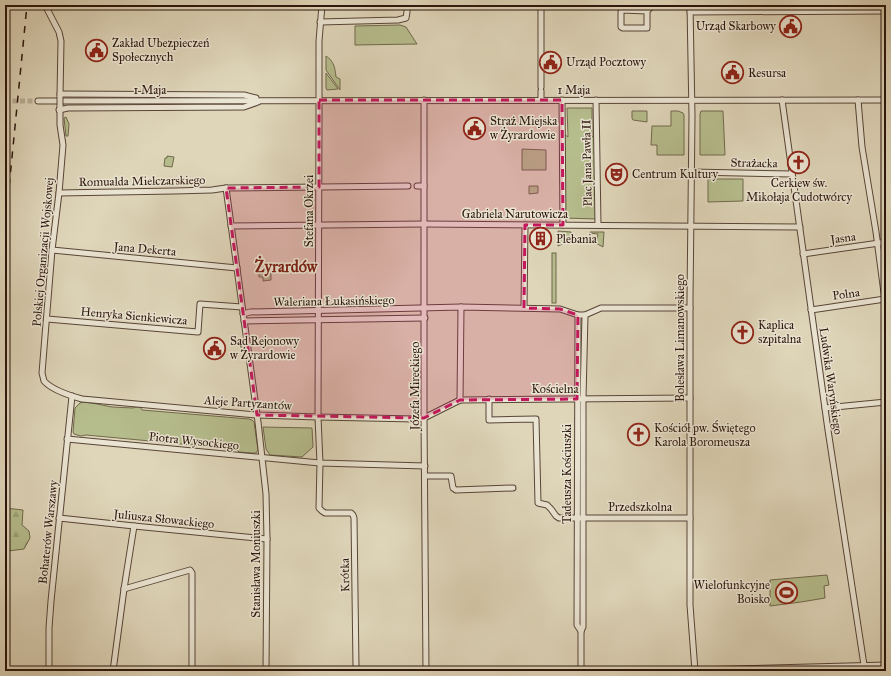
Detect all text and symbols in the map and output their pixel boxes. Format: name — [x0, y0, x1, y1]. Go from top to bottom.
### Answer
public building icon: Urząd Skarbowy — [778, 13, 804, 39]
place label: Urząd Skarbowy — [696, 19, 776, 33]
place label: Zakład Ubezpieczeń Społecznych — [112, 36, 210, 64]
public building icon: Zakład Ubezpieczeń Społecznych — [84, 37, 110, 63]
public building icon: Urząd Pocztowy — [537, 49, 563, 75]
place label: Urząd Pocztowy — [566, 55, 646, 69]
public building icon: Resursa — [719, 60, 745, 86]
place label: Resursa — [748, 66, 787, 80]
street label: 1 Maja — [134, 83, 167, 97]
street label: 1 Maja — [558, 83, 591, 97]
place label: Straż Miejska w Żyrardowie — [490, 114, 558, 142]
public building icon: Straż Miejska w Żyrardowie — [462, 115, 488, 141]
street label: Plac Jana Pawła II — [579, 119, 596, 207]
church icon: Cerkiew św. Mikołaja Cudotwórcy — [786, 149, 812, 175]
street label: Strażacka — [730, 156, 779, 170]
theatre icon: Centrum Kultury — [604, 161, 630, 187]
place label: Centrum Kultury — [632, 167, 719, 181]
street label: Romualda Mielczarskiego — [79, 173, 205, 190]
street label: Stefana Okrzei — [302, 174, 316, 247]
place label: Cerkiew św. Mikołaja Cudotwórcy — [746, 176, 852, 204]
street label: Polskiej Organizacji Wojskowej — [30, 177, 57, 327]
street label: Gabriela Narutowicza — [462, 207, 569, 221]
building icon: Plebania — [528, 226, 554, 252]
street label: Jasna — [827, 229, 858, 248]
place label: Plebania — [556, 232, 598, 246]
street label: Jana Dekerta — [111, 239, 178, 260]
district label: Żyrardów — [255, 255, 318, 277]
street label: Bolesława Limanowskiego — [673, 274, 688, 402]
street label: Polna — [831, 285, 861, 303]
street label: Waleriana Łukasińskiego — [273, 293, 395, 310]
street label: Henryka Sienkiewicza — [80, 304, 189, 328]
place label: Kaplica szpitalna — [758, 318, 802, 346]
church icon: Kaplica szpitalna — [730, 319, 756, 345]
street label: Ludwika Waryńskiego — [816, 327, 845, 436]
place label: Sąd Rejonowy w Żyrardowie — [230, 334, 299, 362]
public building icon: Sąd Rejonowy w Żyrardowie — [201, 335, 227, 361]
street label: Józefa Mireckiego — [408, 342, 423, 432]
street label: Kościelna — [532, 382, 579, 396]
street label: Aleje Partyzantów — [203, 393, 293, 413]
place label: Kościół pw. Świętego Karola Boromeusza — [654, 419, 756, 449]
church icon: Kościół pw. Świętego Karola Boromeusza — [626, 422, 652, 448]
street label: Tadeusza Kościuszki — [560, 423, 574, 524]
street label: Piotra Wysockiego — [148, 429, 240, 454]
street label: Bohaterów Warszawy — [36, 479, 60, 585]
street label: Przedszkolna — [608, 500, 673, 514]
street label: Juliusza Słowackiego — [111, 507, 215, 532]
street label: Stanisława Moniuszki — [249, 510, 263, 618]
street label: Krótka — [338, 557, 352, 592]
place label: Wielofunkcyjne Boisko — [694, 578, 770, 606]
sports icon: Wielofunkcyjne Boisko — [773, 579, 799, 605]

